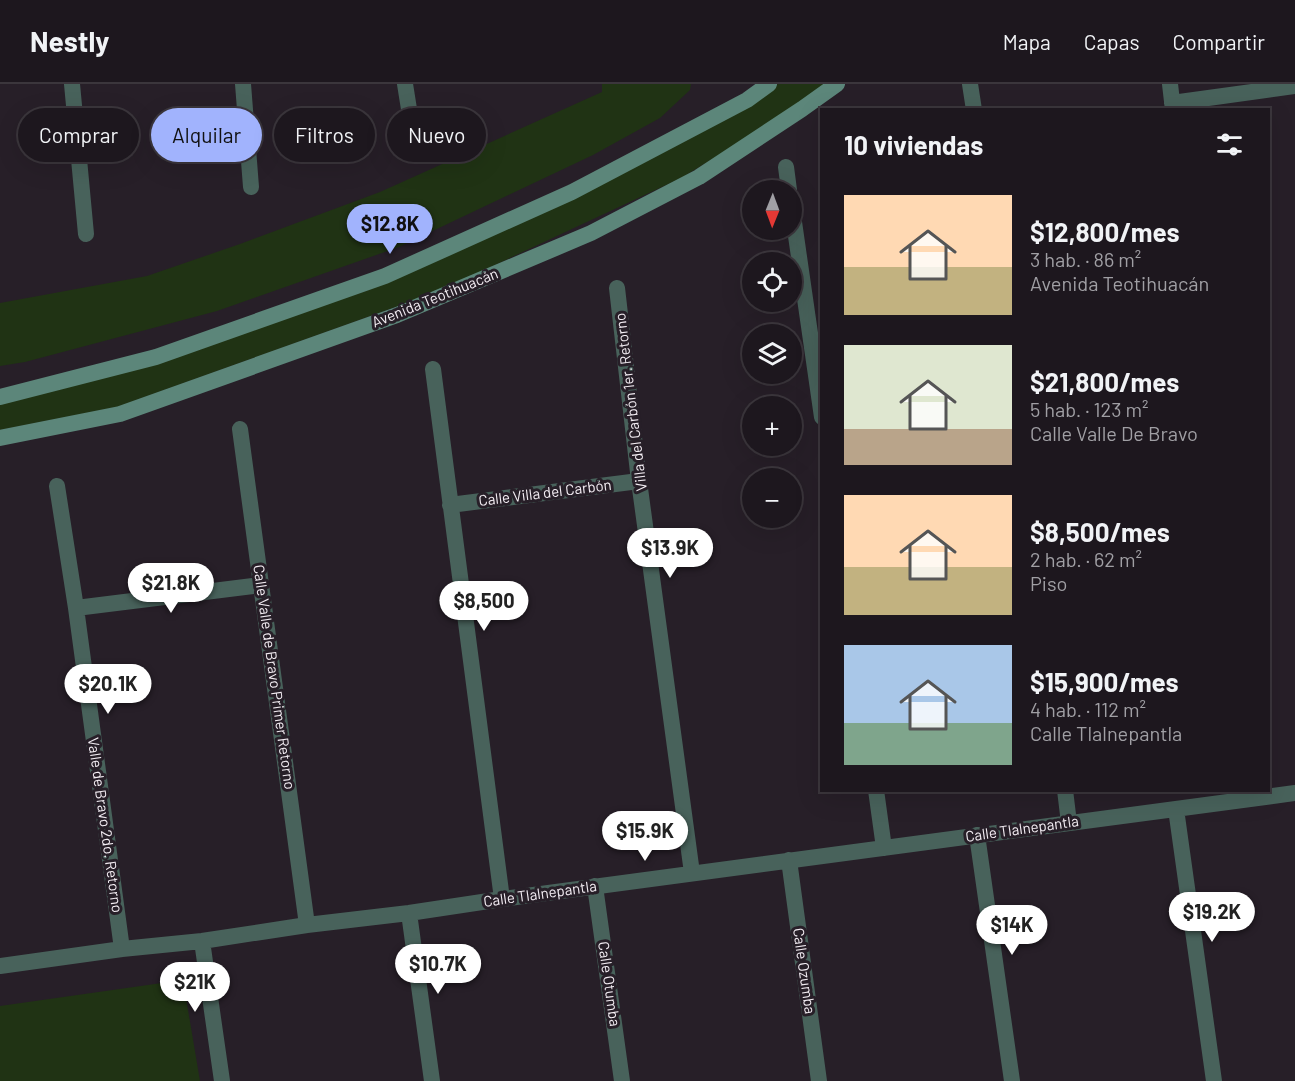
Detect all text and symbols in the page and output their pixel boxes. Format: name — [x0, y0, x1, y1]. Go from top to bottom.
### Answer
text: Nestly — [30, 24, 109, 58]
text: Mapa — [1003, 29, 1051, 54]
text: Capas — [1084, 29, 1140, 54]
text: Compartir — [1173, 29, 1265, 54]
chip: Comprar — [18, 108, 139, 162]
chip: Alquilar — [151, 108, 262, 162]
chip: Filtros — [274, 108, 375, 162]
chip: Nuevo — [387, 108, 486, 162]
icon: filters — [1213, 128, 1246, 161]
text: 10 viviendas — [844, 129, 983, 160]
north arrow — [742, 180, 802, 240]
map controls — [742, 180, 802, 528]
pin: $12.8K — [341, 204, 439, 255]
text: $12.8K — [361, 211, 419, 235]
text: $12,800/mes — [1030, 216, 1179, 247]
icon: home — [892, 219, 964, 291]
text: 3 hab. · 86 m² — [1030, 247, 1141, 271]
button: locate — [742, 252, 802, 312]
street label: Avenida Teotihuacán — [369, 264, 500, 331]
text: Avenida Teotihuacán — [1030, 271, 1209, 295]
street label: Villa del Carbón 1er. Retorno — [610, 312, 650, 492]
button: layers — [742, 324, 802, 384]
text: $21,800/mes — [1030, 366, 1179, 397]
icon: home — [892, 369, 964, 441]
button: + — [742, 396, 802, 456]
text: 5 hab. · 123 m² — [1030, 397, 1149, 421]
text: Calle Valle De Bravo — [1030, 421, 1198, 445]
button: − — [742, 468, 802, 528]
street label: Calle Villa del Carbón — [477, 475, 612, 509]
text: $8,500/mes — [1030, 516, 1170, 547]
icon: home — [892, 519, 964, 591]
pin: $13.9K — [621, 528, 719, 579]
text: $13.9K — [641, 535, 699, 559]
text: 2 hab. · 62 m² — [1030, 547, 1142, 571]
pin: $21.8K — [122, 563, 220, 614]
street label: Calle Valle de Bravo Primer Retorno — [250, 563, 300, 790]
text: $21.8K — [142, 570, 200, 594]
text: Piso — [1030, 571, 1067, 595]
pin: $8,500 — [435, 581, 533, 632]
text: $8,500 — [453, 588, 515, 612]
pin: $20.1K — [59, 664, 157, 715]
text: $15,900/mes — [1030, 666, 1179, 697]
icon: home — [892, 669, 964, 741]
text: $20.1K — [78, 671, 138, 695]
text: 4 hab. · 112 m² — [1030, 697, 1146, 721]
text: Calle Tlalnepantla — [1030, 721, 1182, 745]
street label: Valle de Bravo 2do. Retorno — [85, 736, 127, 914]
pin: $15.9K — [596, 811, 694, 862]
street label: Calle Tlalnepantla — [964, 811, 1080, 845]
text: $15.9K — [616, 818, 674, 842]
street label: Calle Tlalnepantla — [482, 876, 598, 910]
pin: $19.2K — [1163, 892, 1261, 943]
text: $19.2K — [1183, 899, 1241, 923]
pin: $14K — [976, 905, 1048, 956]
text: $14K — [990, 912, 1034, 936]
street label: Calle Ozumba — [790, 927, 820, 1015]
street label: Calle Otumba — [595, 940, 625, 1028]
pin: $10.7K — [389, 944, 487, 995]
text: $10.7K — [409, 951, 467, 975]
pin: $21K — [159, 962, 231, 1013]
text: $21K — [174, 969, 216, 993]

